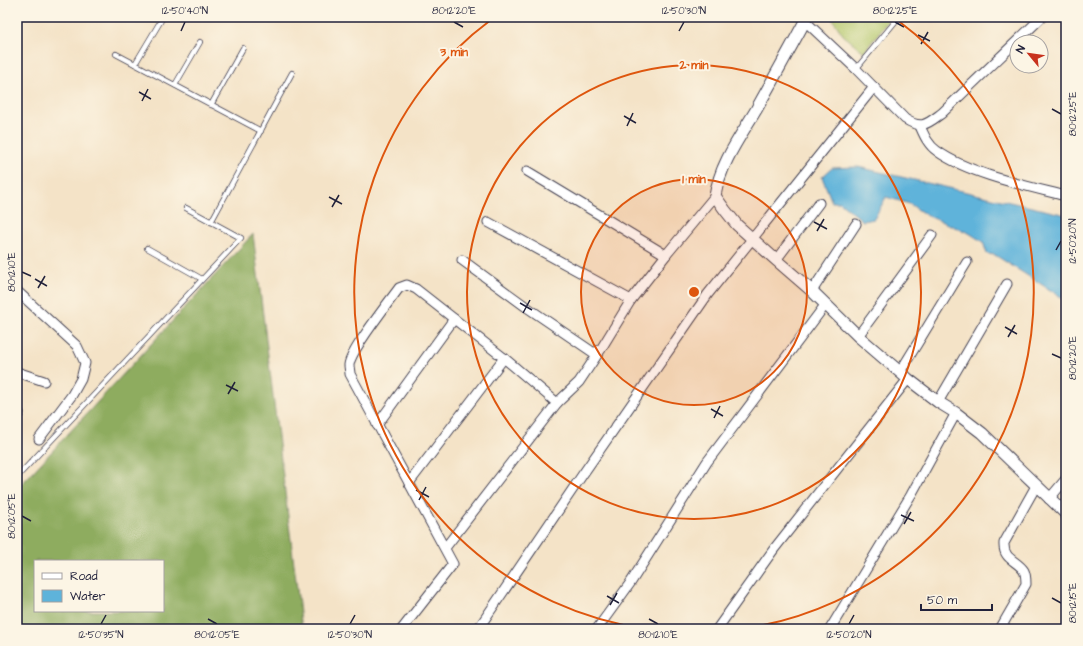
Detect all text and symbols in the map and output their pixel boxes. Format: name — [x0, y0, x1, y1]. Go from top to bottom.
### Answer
text: 12°50'40"N — [162, 4, 208, 18]
text: 80°12'20"E — [432, 4, 476, 18]
text: 12°50'30"N — [662, 4, 706, 18]
text: 80°12'25"E — [873, 4, 917, 18]
north arrow — [1009, 34, 1049, 74]
text: N — [1012, 43, 1029, 56]
text: 3 min — [439, 44, 468, 61]
text: 2 min — [679, 57, 708, 74]
text: 80°12'25"E — [1066, 92, 1080, 136]
text: 1 min — [682, 171, 706, 188]
text: 12°50'20"N — [1066, 219, 1080, 263]
text: 80°12'10"E — [5, 252, 19, 292]
centre of rings — [687, 285, 701, 299]
text: 80°12'20"E — [1066, 336, 1080, 380]
text: 80°12'05"E — [5, 493, 19, 539]
legend — [34, 560, 164, 612]
text: Road — [70, 568, 98, 585]
text: 80°12'15"E — [1066, 583, 1080, 623]
scale bar — [921, 586, 992, 612]
text: Water — [70, 588, 106, 605]
text: 50 m — [927, 592, 958, 609]
text: 12°50'35"N — [78, 628, 124, 642]
text: 80°12'05"E — [194, 628, 240, 642]
text: 12°50'30"N — [328, 628, 372, 642]
text: 80°12'10"E — [638, 628, 678, 642]
text: 12°50'20"N — [827, 628, 871, 642]

